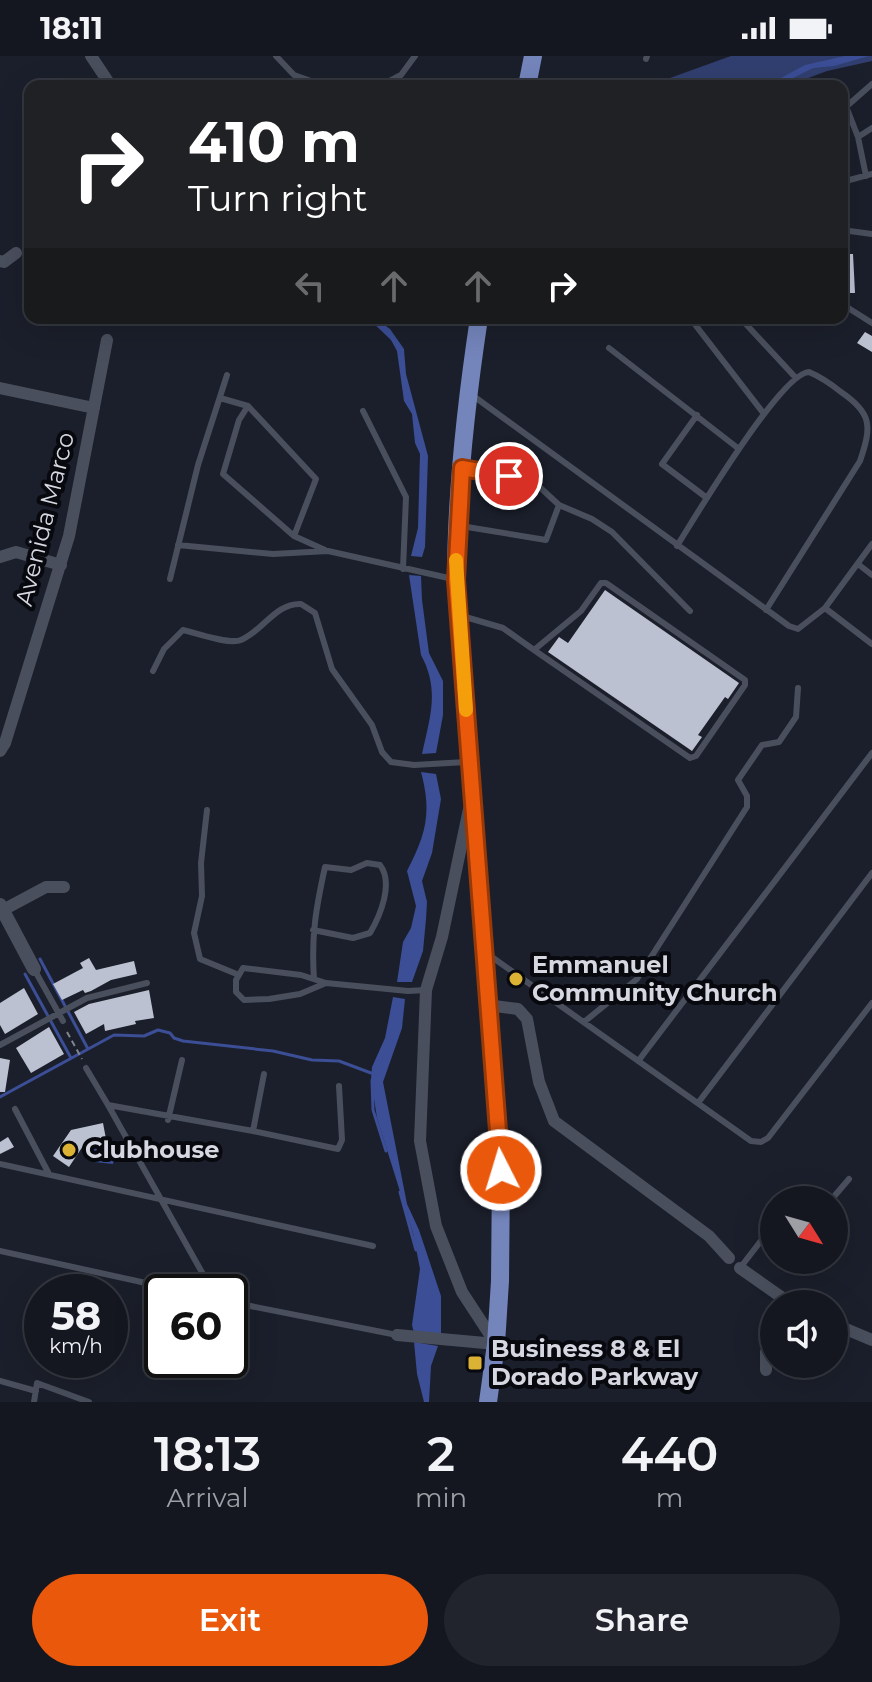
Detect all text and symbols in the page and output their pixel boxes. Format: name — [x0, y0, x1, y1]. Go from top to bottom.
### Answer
text: 18:11 — [40, 10, 103, 47]
text: 410 m — [188, 108, 360, 176]
icon: right — [56, 112, 160, 216]
text: Turn right — [188, 176, 368, 220]
icon: left — [288, 264, 332, 308]
icon: ahead — [372, 264, 416, 308]
icon: ahead — [456, 264, 500, 308]
icon: right — [540, 264, 584, 308]
street label: Avenida Marco — [9, 429, 80, 609]
pin — [475, 442, 543, 510]
icon: arrive — [487, 454, 531, 498]
place label: Emmanuel Community Church — [532, 950, 778, 1007]
marker: Emmanuel Community Church — [507, 970, 525, 988]
position arrow — [459, 1128, 543, 1212]
place label: Clubhouse — [85, 1135, 219, 1164]
marker: Clubhouse — [60, 1141, 78, 1159]
north arrow — [760, 1186, 848, 1274]
map controls — [760, 1186, 848, 1378]
speed limit sign: 60 — [144, 1274, 248, 1378]
button: sound — [760, 1290, 848, 1378]
text: 58 — [51, 1291, 101, 1340]
text: km/h — [49, 1334, 103, 1358]
place label: Business 8 & El Dorado Parkway — [491, 1334, 699, 1391]
marker: Business 8 & El Dorado Parkway — [466, 1354, 484, 1372]
text: 18:13 — [154, 1425, 261, 1483]
text: 2 — [427, 1425, 455, 1483]
text: 440 — [621, 1425, 718, 1483]
text: Arrival — [166, 1482, 248, 1514]
text: min — [415, 1482, 467, 1514]
text: m — [656, 1482, 683, 1514]
button: Exit — [32, 1574, 428, 1666]
button: Share — [444, 1574, 840, 1666]

